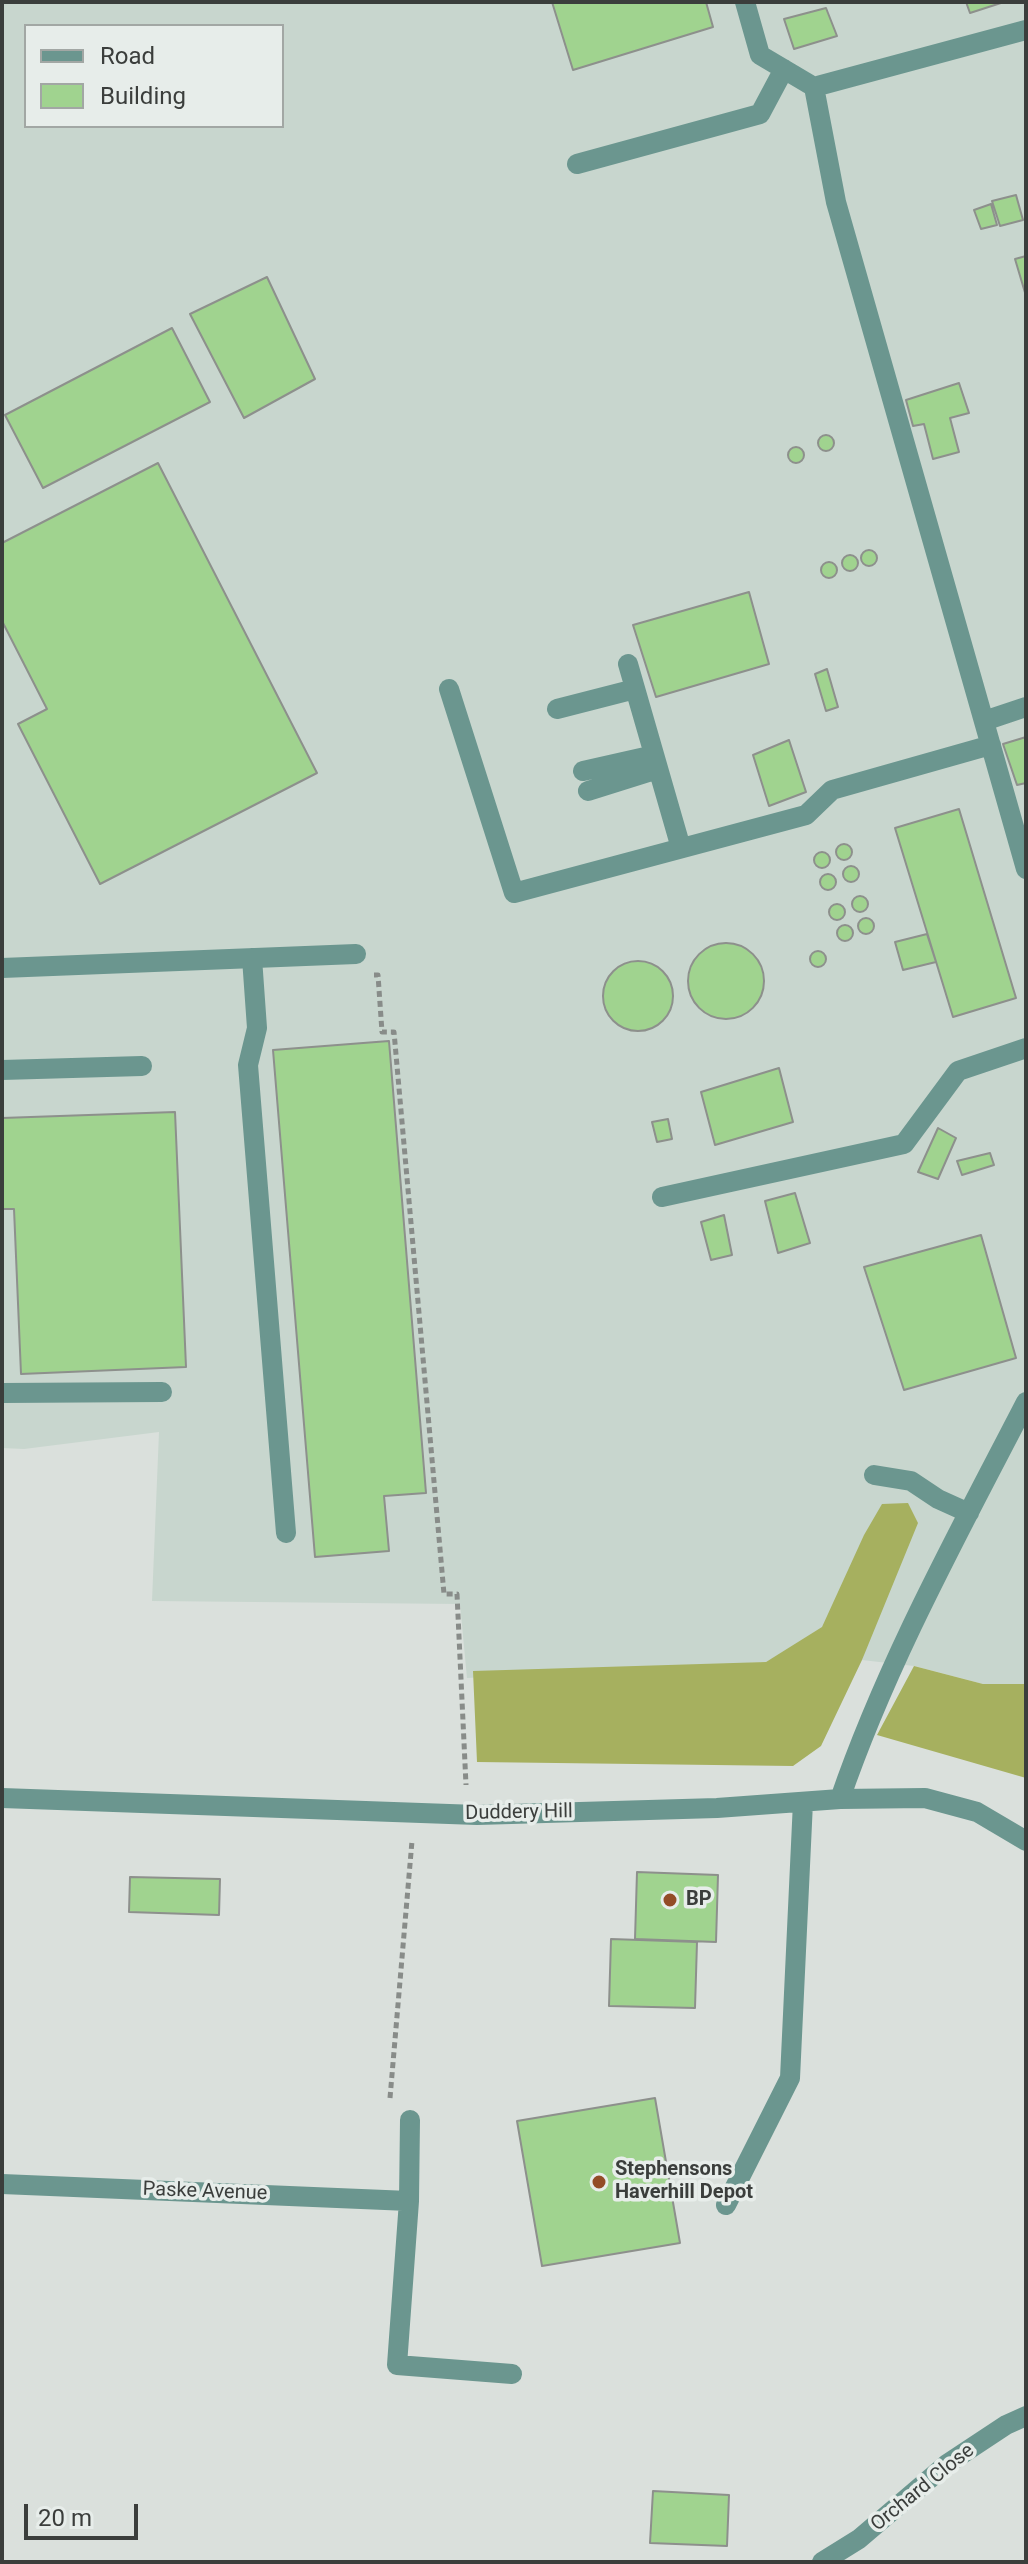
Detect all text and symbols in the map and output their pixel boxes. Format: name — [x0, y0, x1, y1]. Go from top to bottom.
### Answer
legend — [24, 24, 284, 128]
text: Road — [100, 42, 155, 70]
text: Building — [100, 82, 186, 110]
street label: Duddery Hill — [465, 1800, 573, 1826]
place label: BP — [686, 1888, 712, 1912]
marker: BP — [661, 1891, 679, 1909]
place label: Stephensons Haverhill Depot — [615, 2158, 753, 2205]
marker: Stephensons Haverhill Depot — [590, 2173, 608, 2191]
street label: Paske Avenue — [142, 2178, 268, 2206]
street label: Orchard Close — [867, 2439, 979, 2537]
scale bar — [28, 2488, 142, 2538]
text: 20 m — [38, 2504, 92, 2532]

